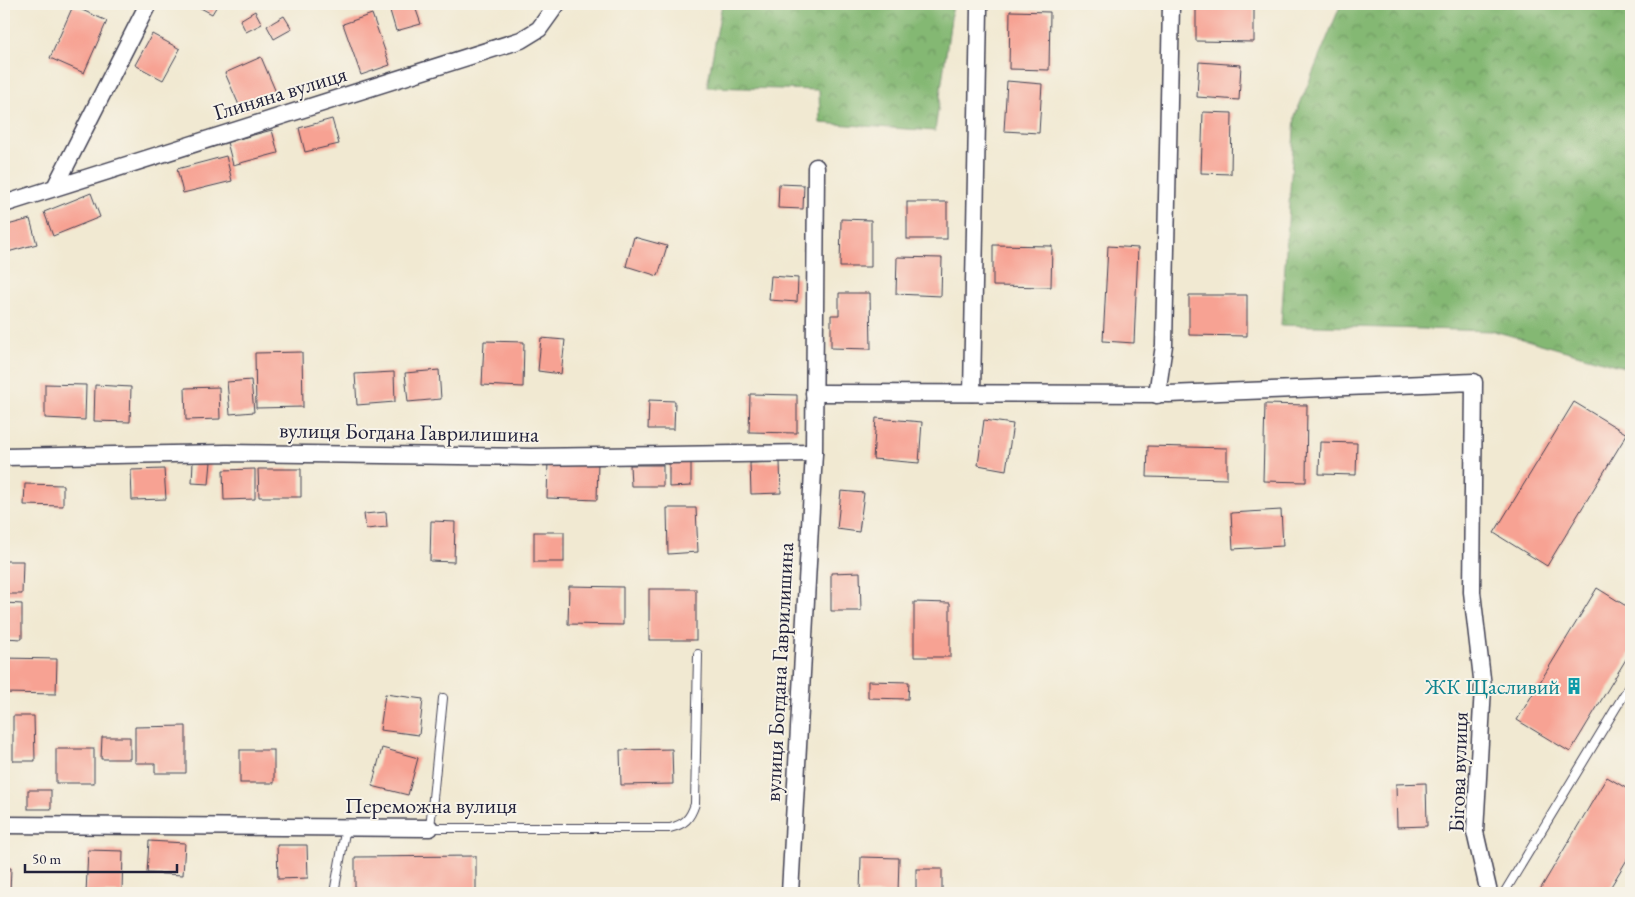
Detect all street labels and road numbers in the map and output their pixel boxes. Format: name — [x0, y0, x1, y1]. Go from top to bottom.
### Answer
street label: Глиняна вулиця — [210, 59, 350, 127]
street label: вулиця Богдана Гаврилишина — [279, 415, 539, 449]
street label: вулиця Богдана Гаврилишина — [758, 541, 800, 802]
street label: Бігова вулиця — [1441, 711, 1475, 833]
street label: Переможна вулиця — [345, 791, 517, 820]

